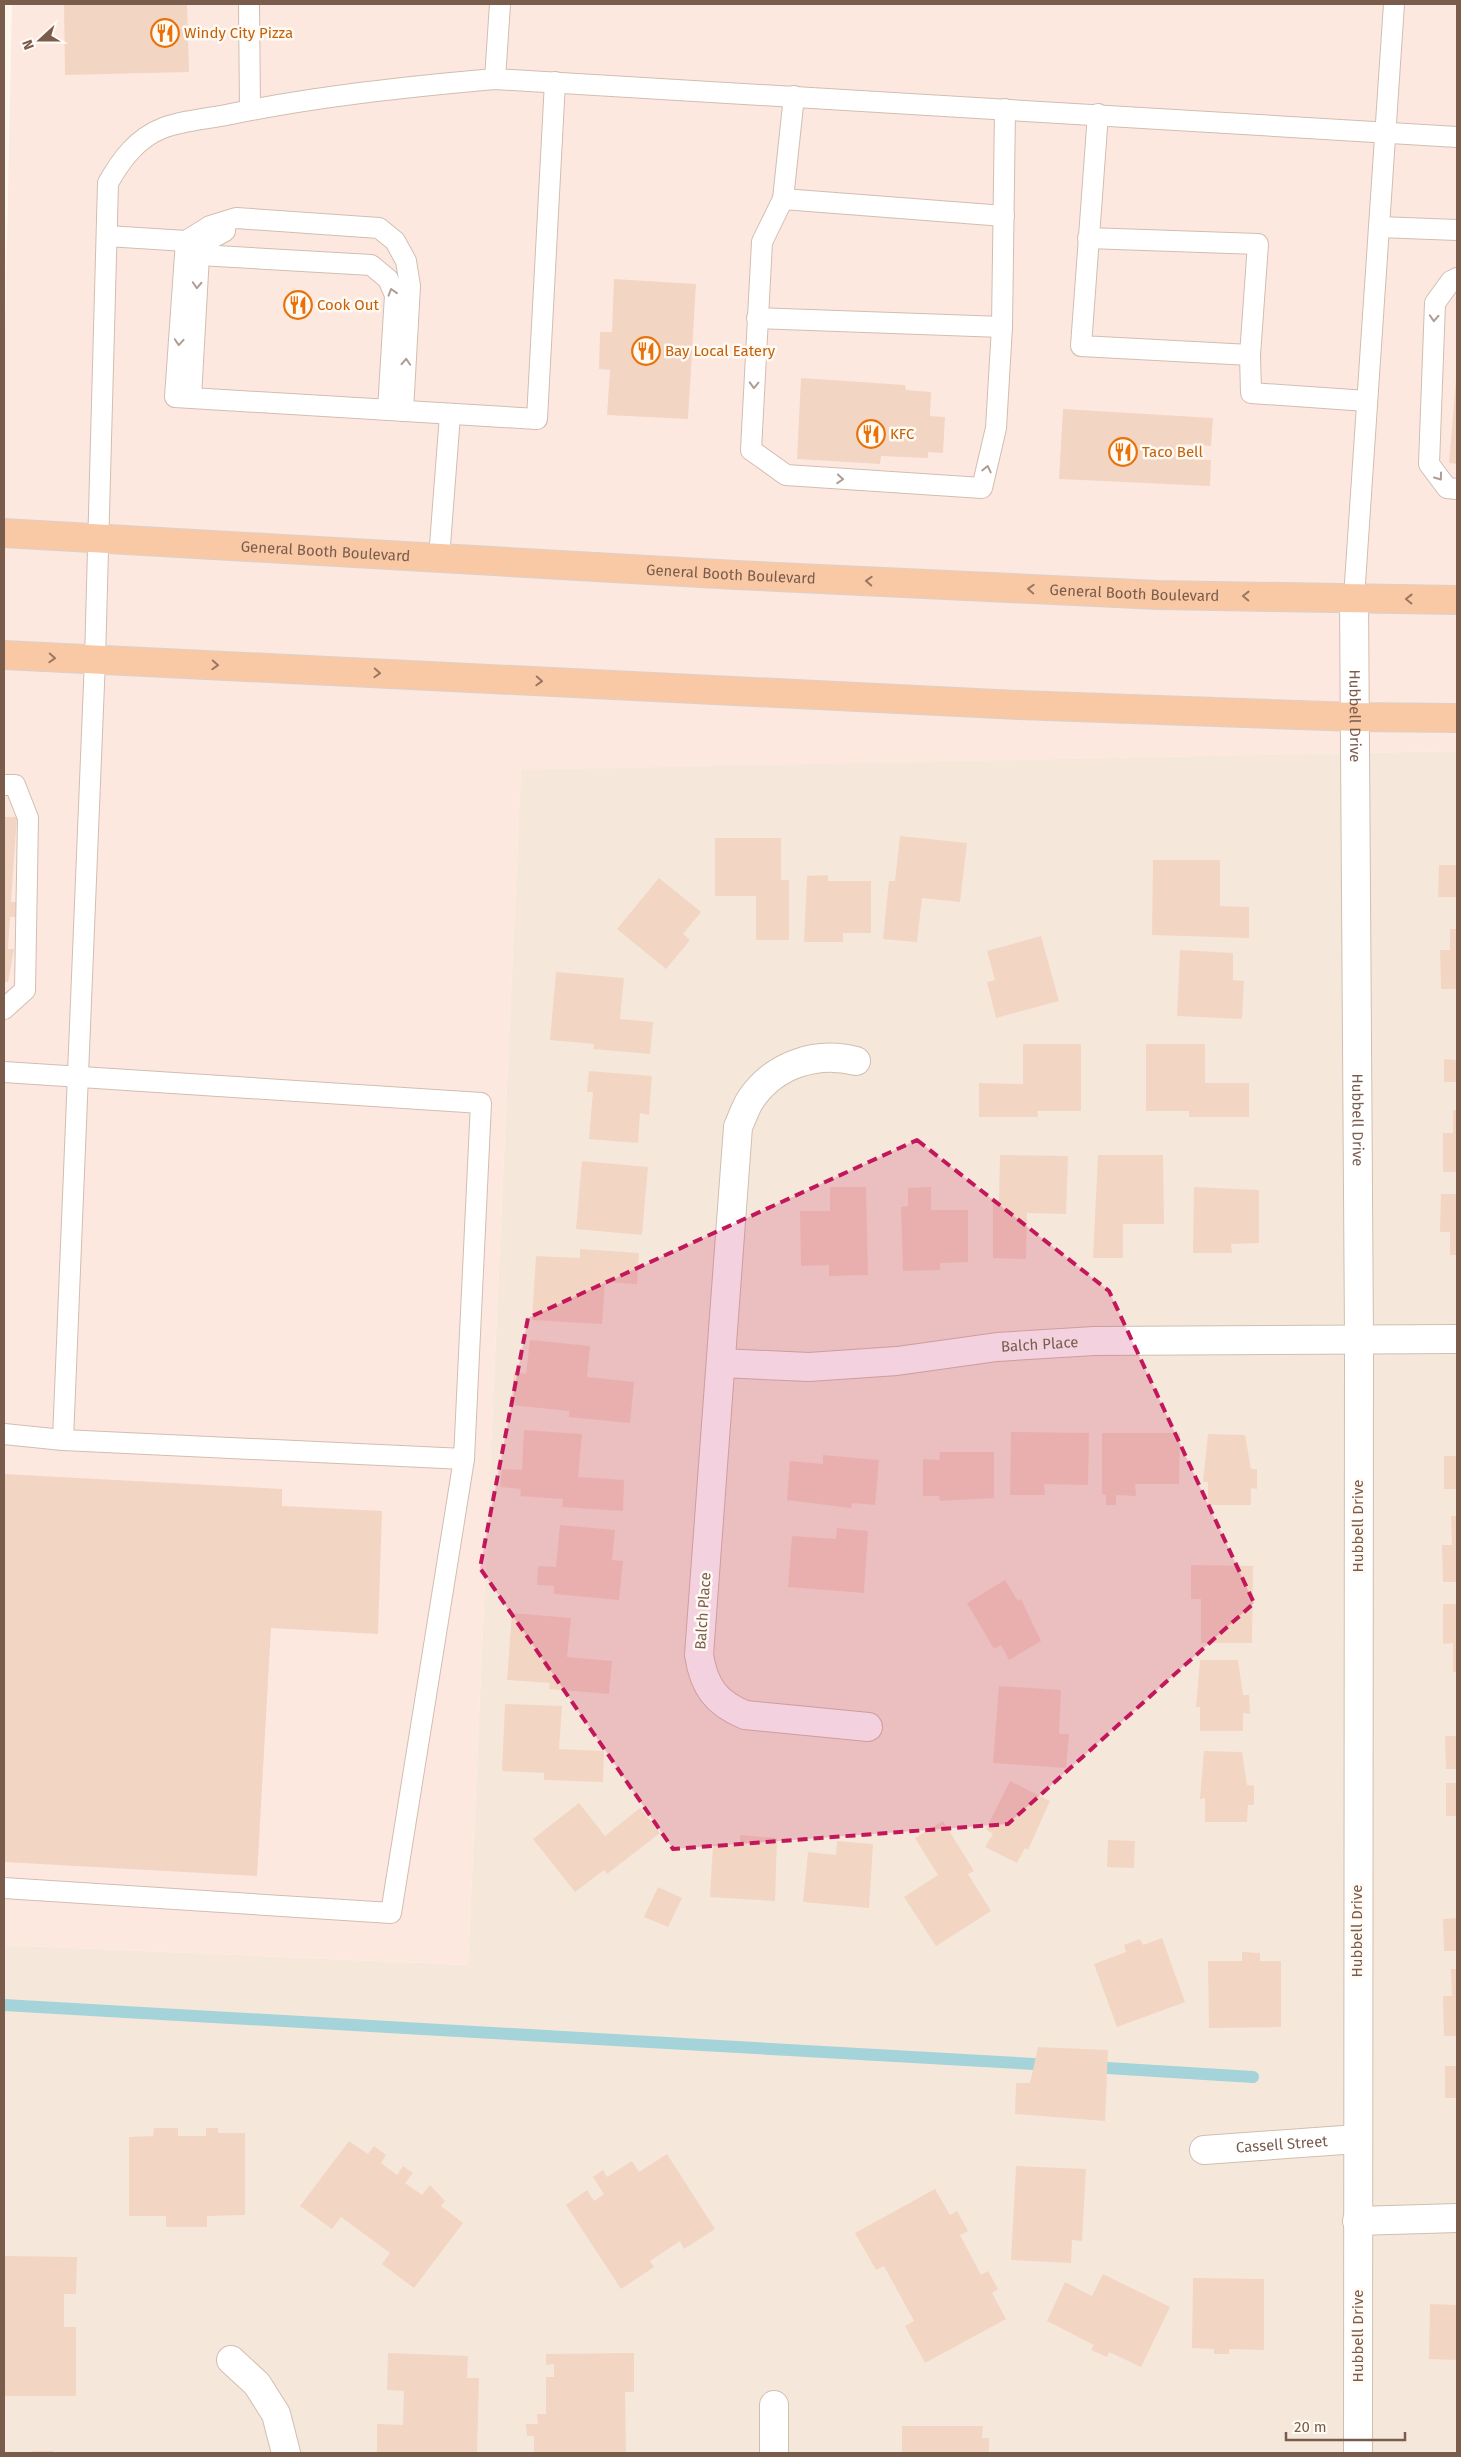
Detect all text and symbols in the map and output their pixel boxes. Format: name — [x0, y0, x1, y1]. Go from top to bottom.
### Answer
north arrow — [15, 15, 65, 65]
restaurant icon: Windy City Pizza — [150, 18, 180, 48]
place label: Windy City Pizza — [184, 24, 293, 42]
text: N — [19, 37, 38, 52]
one-way arrow — [192, 281, 203, 289]
one-way arrow — [388, 288, 398, 297]
restaurant icon: Cook Out — [283, 290, 313, 320]
place label: Cook Out — [317, 296, 379, 314]
one-way arrow — [1429, 314, 1440, 322]
restaurant icon: Bay Local Eatery — [631, 336, 661, 366]
one-way arrow — [173, 338, 184, 346]
place label: Bay Local Eatery — [665, 342, 776, 360]
one-way arrow — [401, 358, 411, 366]
one-way arrow — [748, 381, 759, 389]
restaurant icon: KFC — [856, 419, 886, 449]
place label: KFC — [890, 425, 915, 443]
restaurant icon: Taco Bell — [1108, 437, 1138, 467]
place label: Taco Bell — [1142, 443, 1203, 461]
one-way arrow — [981, 464, 992, 473]
one-way arrow — [1433, 471, 1441, 480]
one-way arrow — [836, 473, 844, 484]
street label: General Booth Boulevard — [240, 538, 411, 565]
street label: General Booth Boulevard — [645, 561, 816, 588]
one-way arrow — [865, 576, 873, 587]
street label: General Booth Boulevard — [1049, 581, 1219, 605]
one-way arrow — [1027, 583, 1035, 594]
one-way arrow — [1242, 591, 1250, 601]
one-way arrow — [1404, 594, 1412, 604]
one-way arrow — [49, 652, 57, 663]
one-way arrow — [211, 660, 219, 671]
one-way arrow — [373, 668, 381, 679]
street label: Hubbell Drive — [1345, 669, 1364, 763]
one-way arrow — [536, 676, 544, 687]
street label: Hubbell Drive — [1348, 1073, 1367, 1167]
street label: Balch Place — [1000, 1333, 1079, 1356]
street label: Hubbell Drive — [1349, 1480, 1367, 1572]
street label: Balch Place — [691, 1572, 715, 1650]
street label: Hubbell Drive — [1348, 1885, 1366, 1977]
street label: Cassell Street — [1235, 2132, 1329, 2157]
street label: Hubbell Drive — [1349, 2290, 1367, 2382]
scale bar — [1286, 2410, 1405, 2442]
text: 20 m — [1294, 2418, 1327, 2436]

